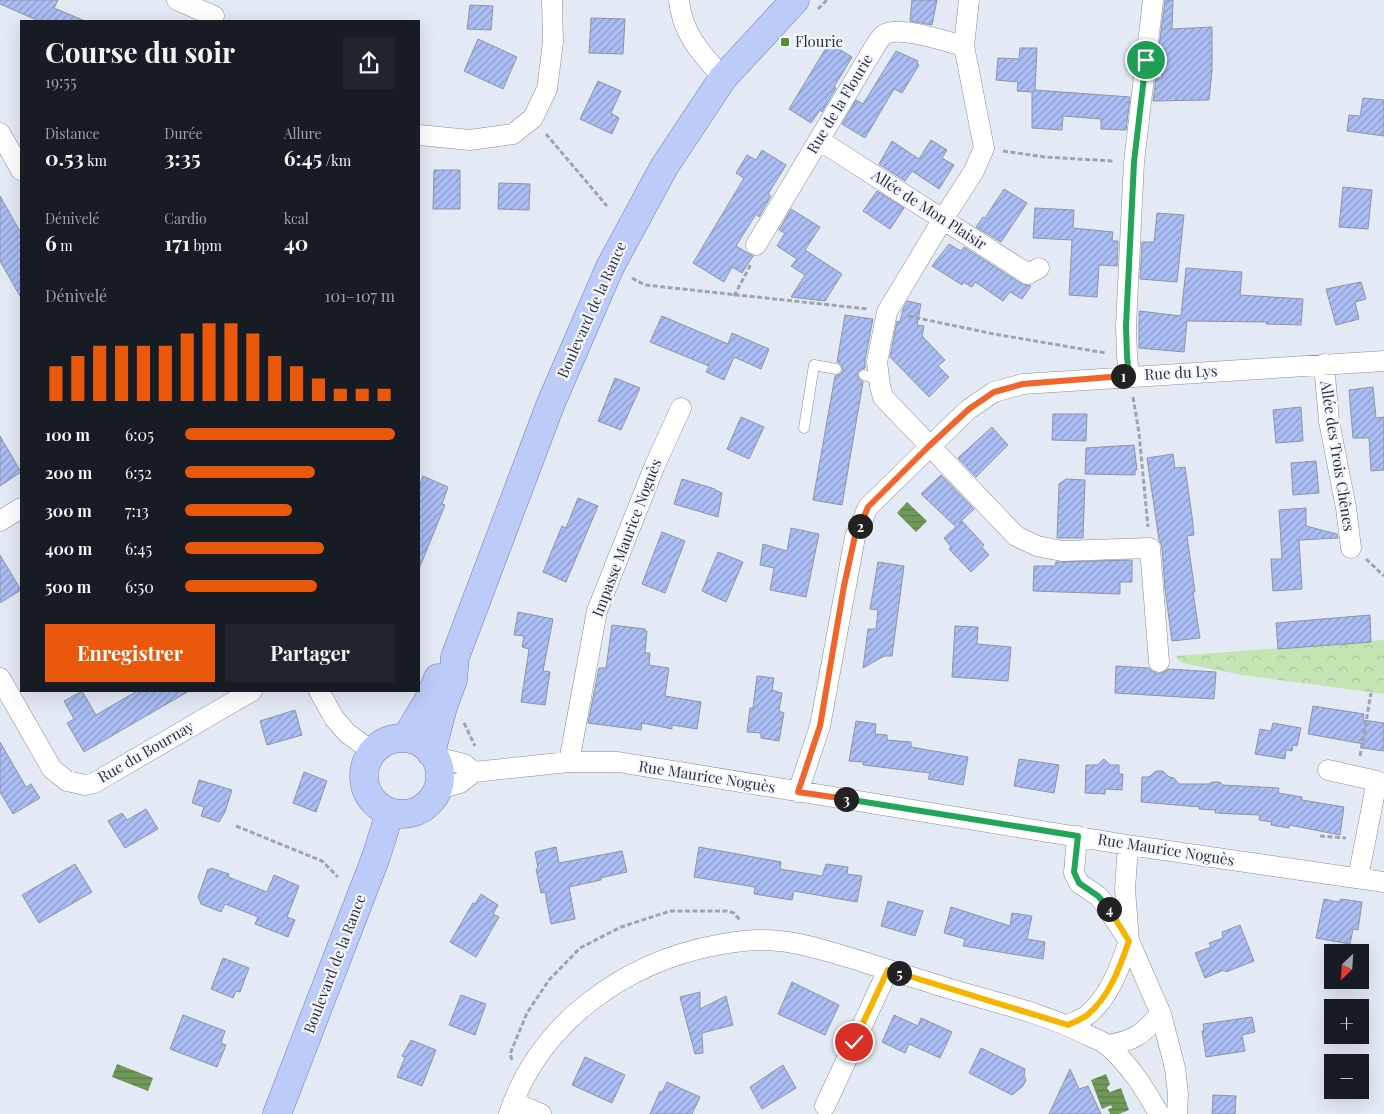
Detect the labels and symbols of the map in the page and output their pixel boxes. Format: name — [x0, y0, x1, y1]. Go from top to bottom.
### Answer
place label: Flourie — [795, 31, 843, 51]
marker: Flourie — [779, 36, 791, 48]
pin — [1125, 39, 1167, 81]
street label: Rue de la Flourie — [802, 50, 877, 157]
street label: Allée de Mon Plaisir — [867, 164, 991, 254]
street label: Boulevard de la Rance — [552, 238, 630, 381]
street label: Rue du Lys — [1144, 360, 1218, 384]
pin: 1 — [1110, 364, 1136, 388]
street label: Allée des Trois Chênes — [1316, 378, 1360, 532]
street label: Impasse Maurice Noguès — [587, 456, 665, 619]
pin: 2 — [848, 514, 872, 538]
street label: Rue du Bournay — [94, 715, 198, 787]
street label: Rue Maurice Noguès — [637, 755, 777, 797]
pin: 3 — [834, 786, 858, 812]
street label: Rue Maurice Noguès — [1096, 828, 1236, 870]
street label: Boulevard de la Rance — [298, 891, 370, 1036]
pin: 4 — [1096, 896, 1122, 922]
north arrow — [1324, 944, 1369, 989]
pin: 5 — [886, 960, 912, 986]
pin — [833, 1021, 875, 1063]

